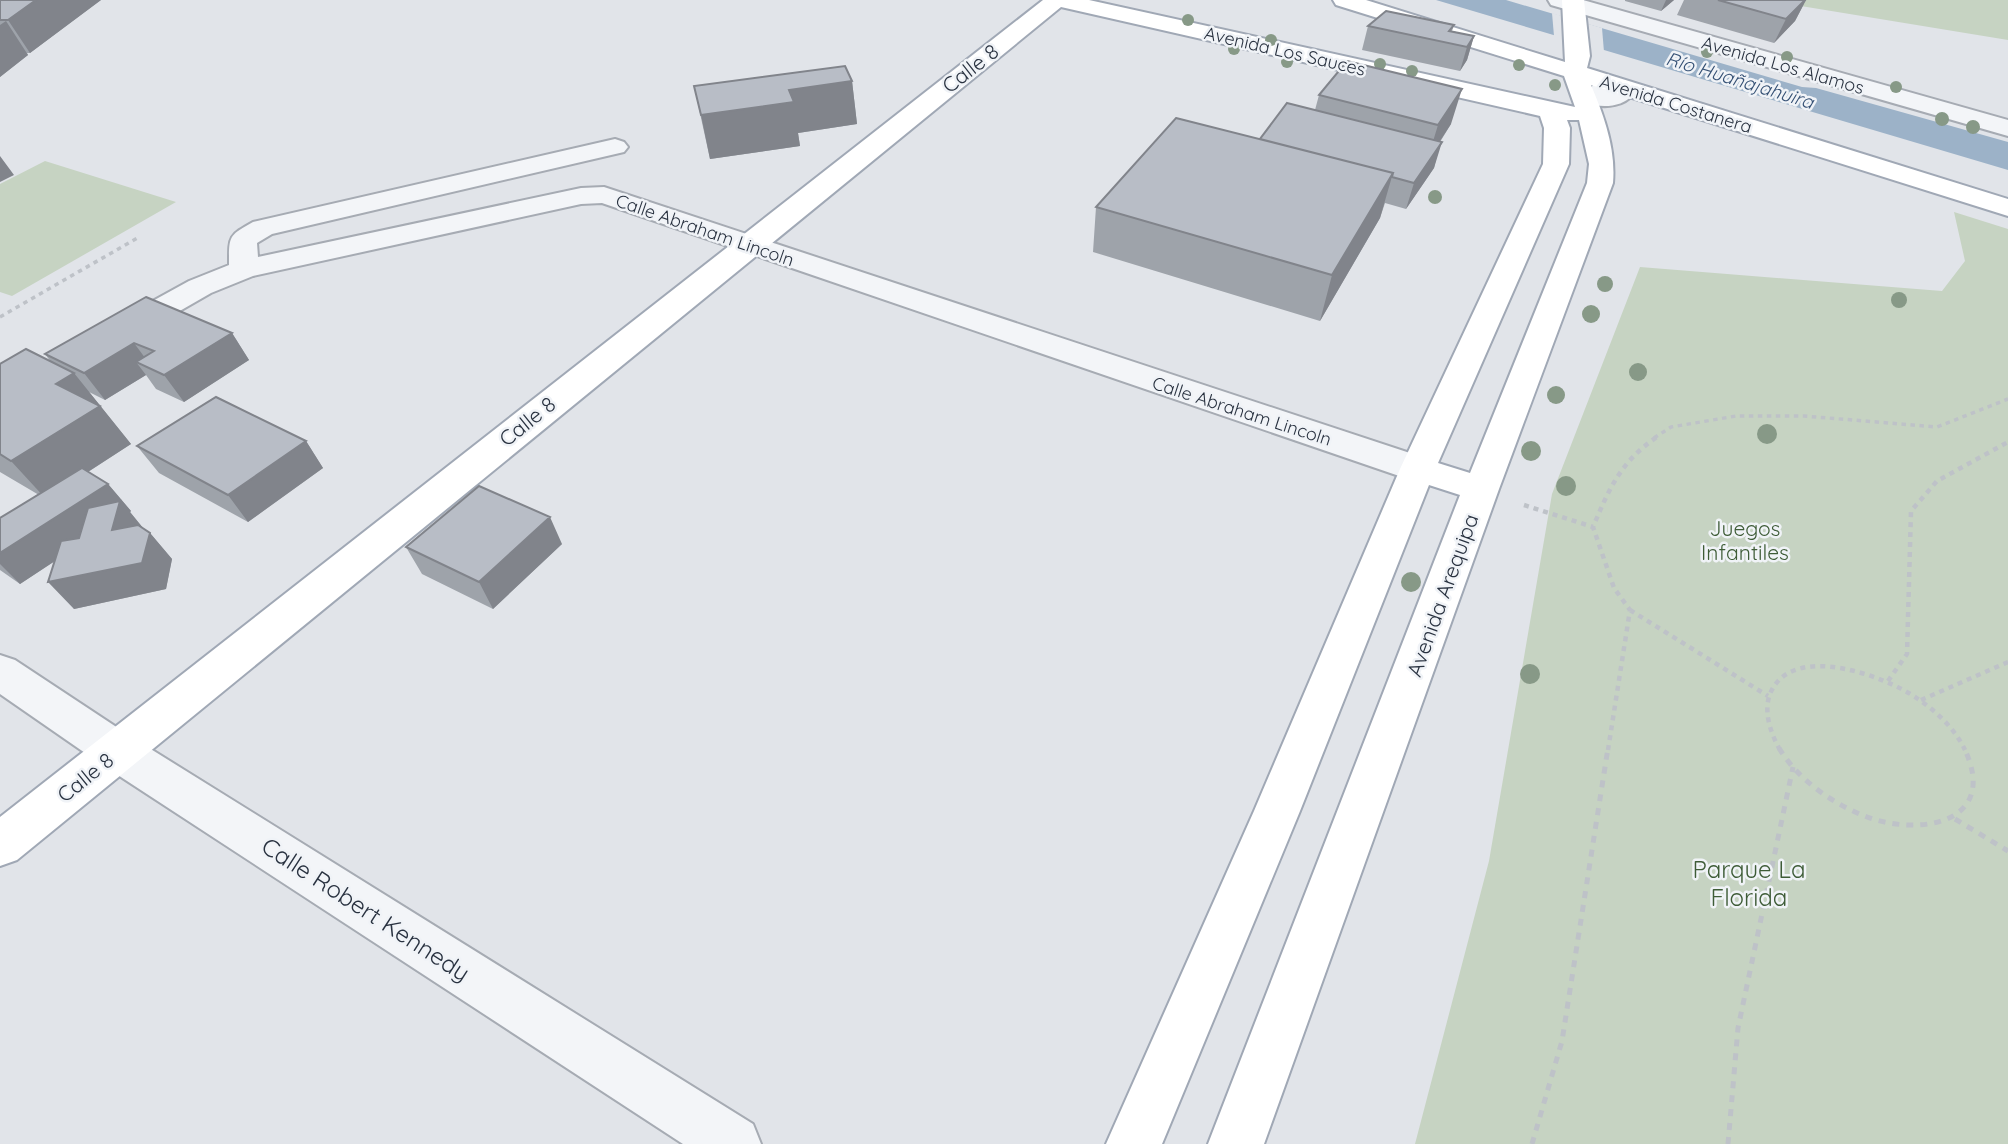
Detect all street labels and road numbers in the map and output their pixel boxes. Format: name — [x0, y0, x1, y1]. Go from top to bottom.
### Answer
street label: Avenida Los Sauces — [1202, 21, 1368, 81]
street label: Avenida Los Alamos — [1699, 31, 1867, 99]
street label: Calle 8 — [936, 38, 1004, 98]
street label: Avenida Costanera — [1597, 70, 1755, 138]
street label: Calle Abraham Lincoln — [613, 189, 797, 271]
street label: Calle Abraham Lincoln — [1149, 371, 1335, 451]
street label: Calle 8 — [494, 390, 560, 452]
street label: Avenida Arequipa — [1400, 510, 1484, 680]
street label: Calle 8 — [52, 746, 118, 808]
street label: Calle Robert Kennedy — [256, 830, 476, 988]

